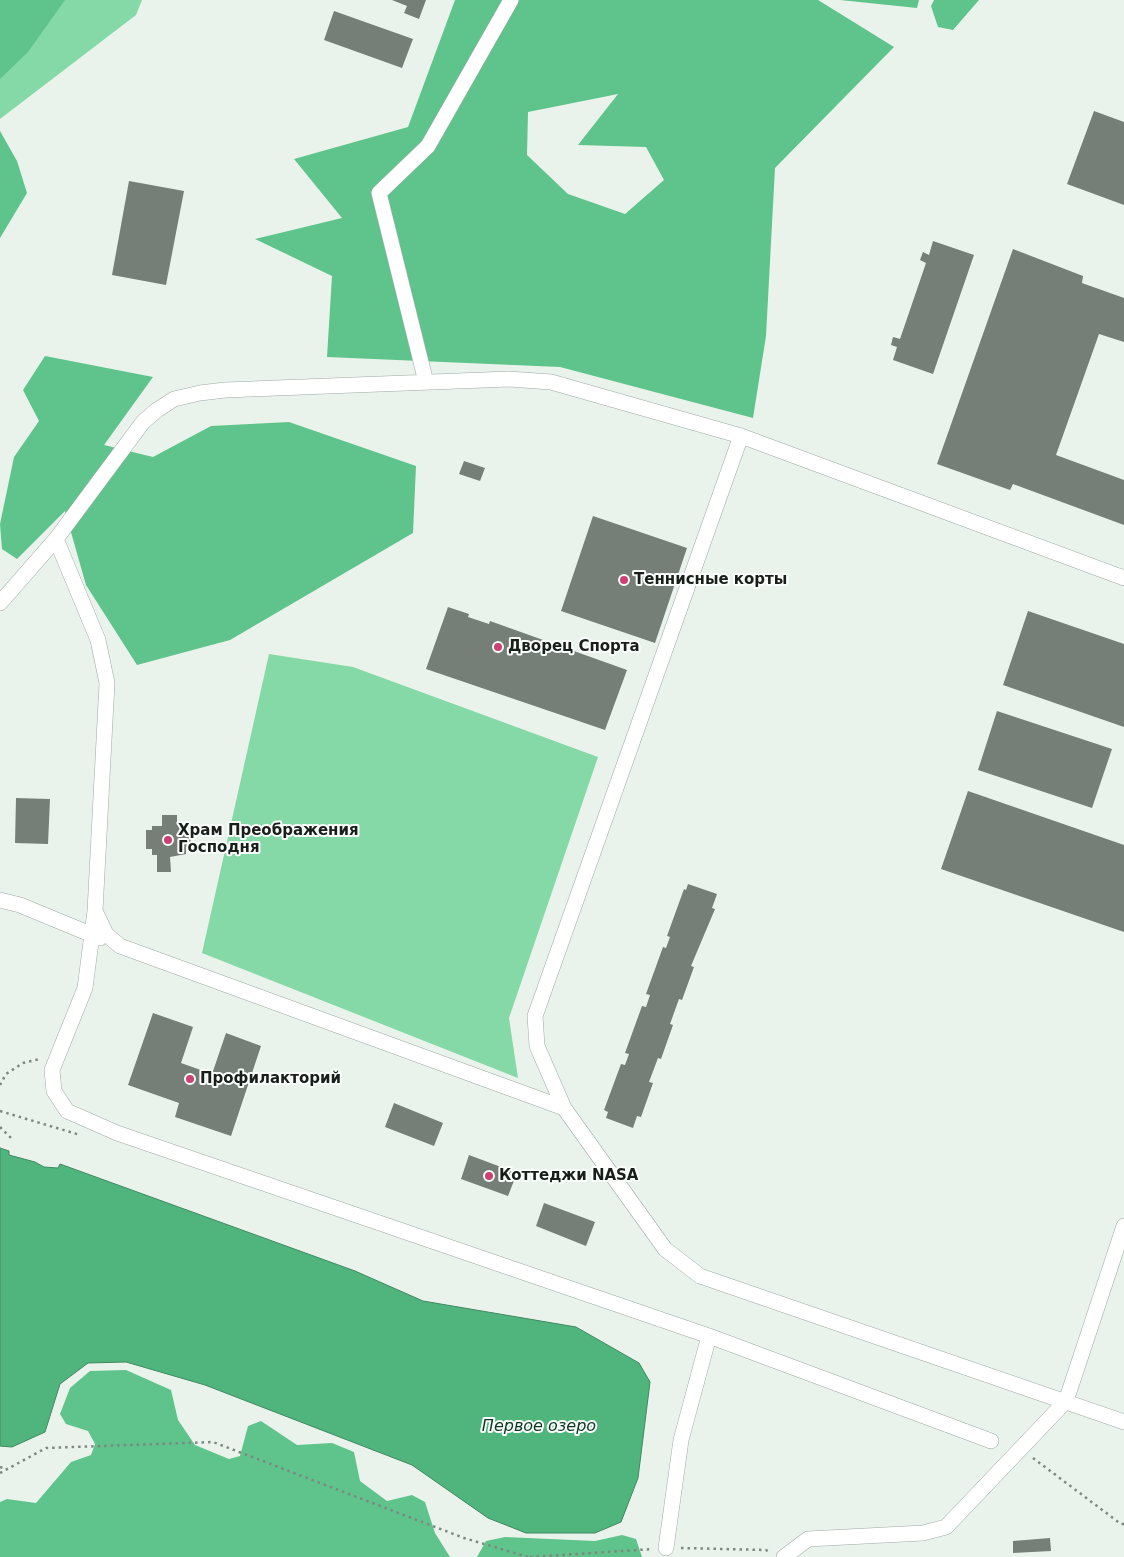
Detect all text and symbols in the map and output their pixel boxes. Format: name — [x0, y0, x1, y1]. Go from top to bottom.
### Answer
place label: Теннисные корты — [634, 571, 787, 589]
marker: Теннисные корты — [618, 574, 630, 586]
place label: Дворец Спорта — [508, 638, 640, 656]
marker: Дворец Спорта — [492, 641, 504, 653]
place label: Храм Преображения Господня — [178, 822, 359, 857]
marker: Храм Преображения Господня — [162, 834, 174, 846]
place label: Профилакторий — [200, 1070, 341, 1088]
marker: Профилакторий — [184, 1073, 196, 1085]
place label: Коттеджи NASA — [499, 1167, 638, 1185]
marker: Коттеджи NASA — [483, 1170, 495, 1182]
water label: Первое озеро — [482, 1417, 596, 1437]

